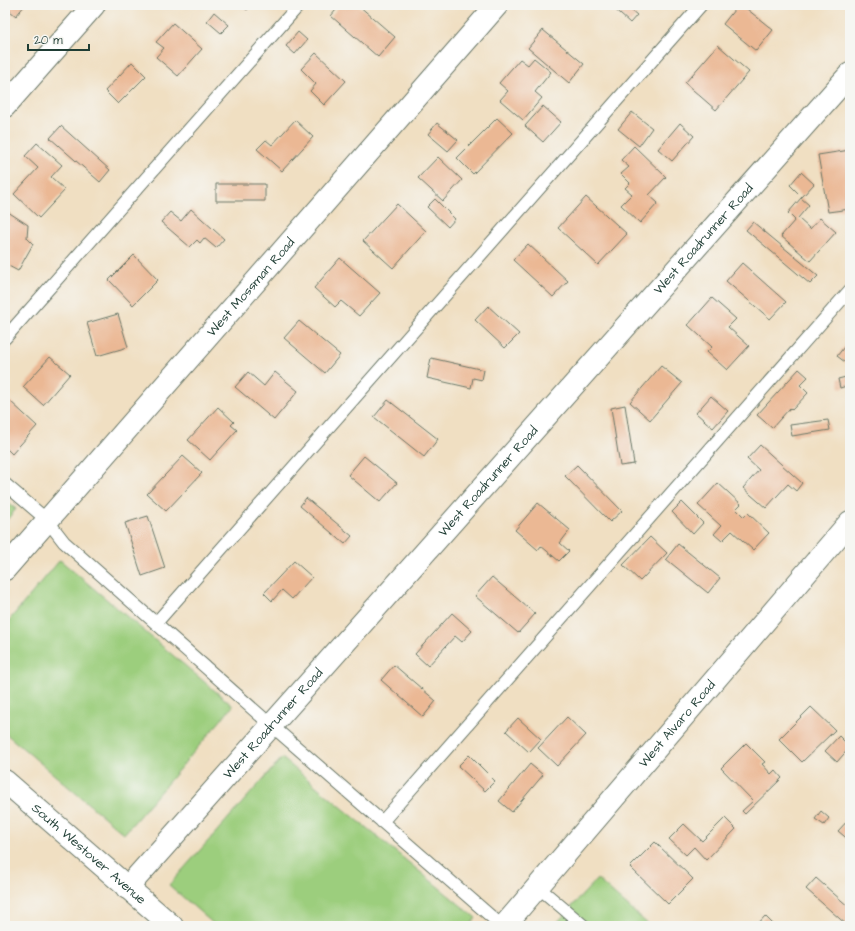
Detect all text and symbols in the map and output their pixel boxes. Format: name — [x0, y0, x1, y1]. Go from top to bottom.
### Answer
scale bar — [28, 26, 89, 52]
text: 20 m — [34, 32, 63, 49]
street label: West Roadrunner Road — [649, 180, 758, 298]
street label: West Mossman Road — [203, 234, 299, 340]
street label: West Roadrunner Road — [434, 422, 542, 540]
street label: West Roadrunner Road — [219, 664, 327, 783]
street label: West Alvaro Road — [635, 676, 720, 771]
street label: South Westover Avenue — [28, 799, 150, 908]

